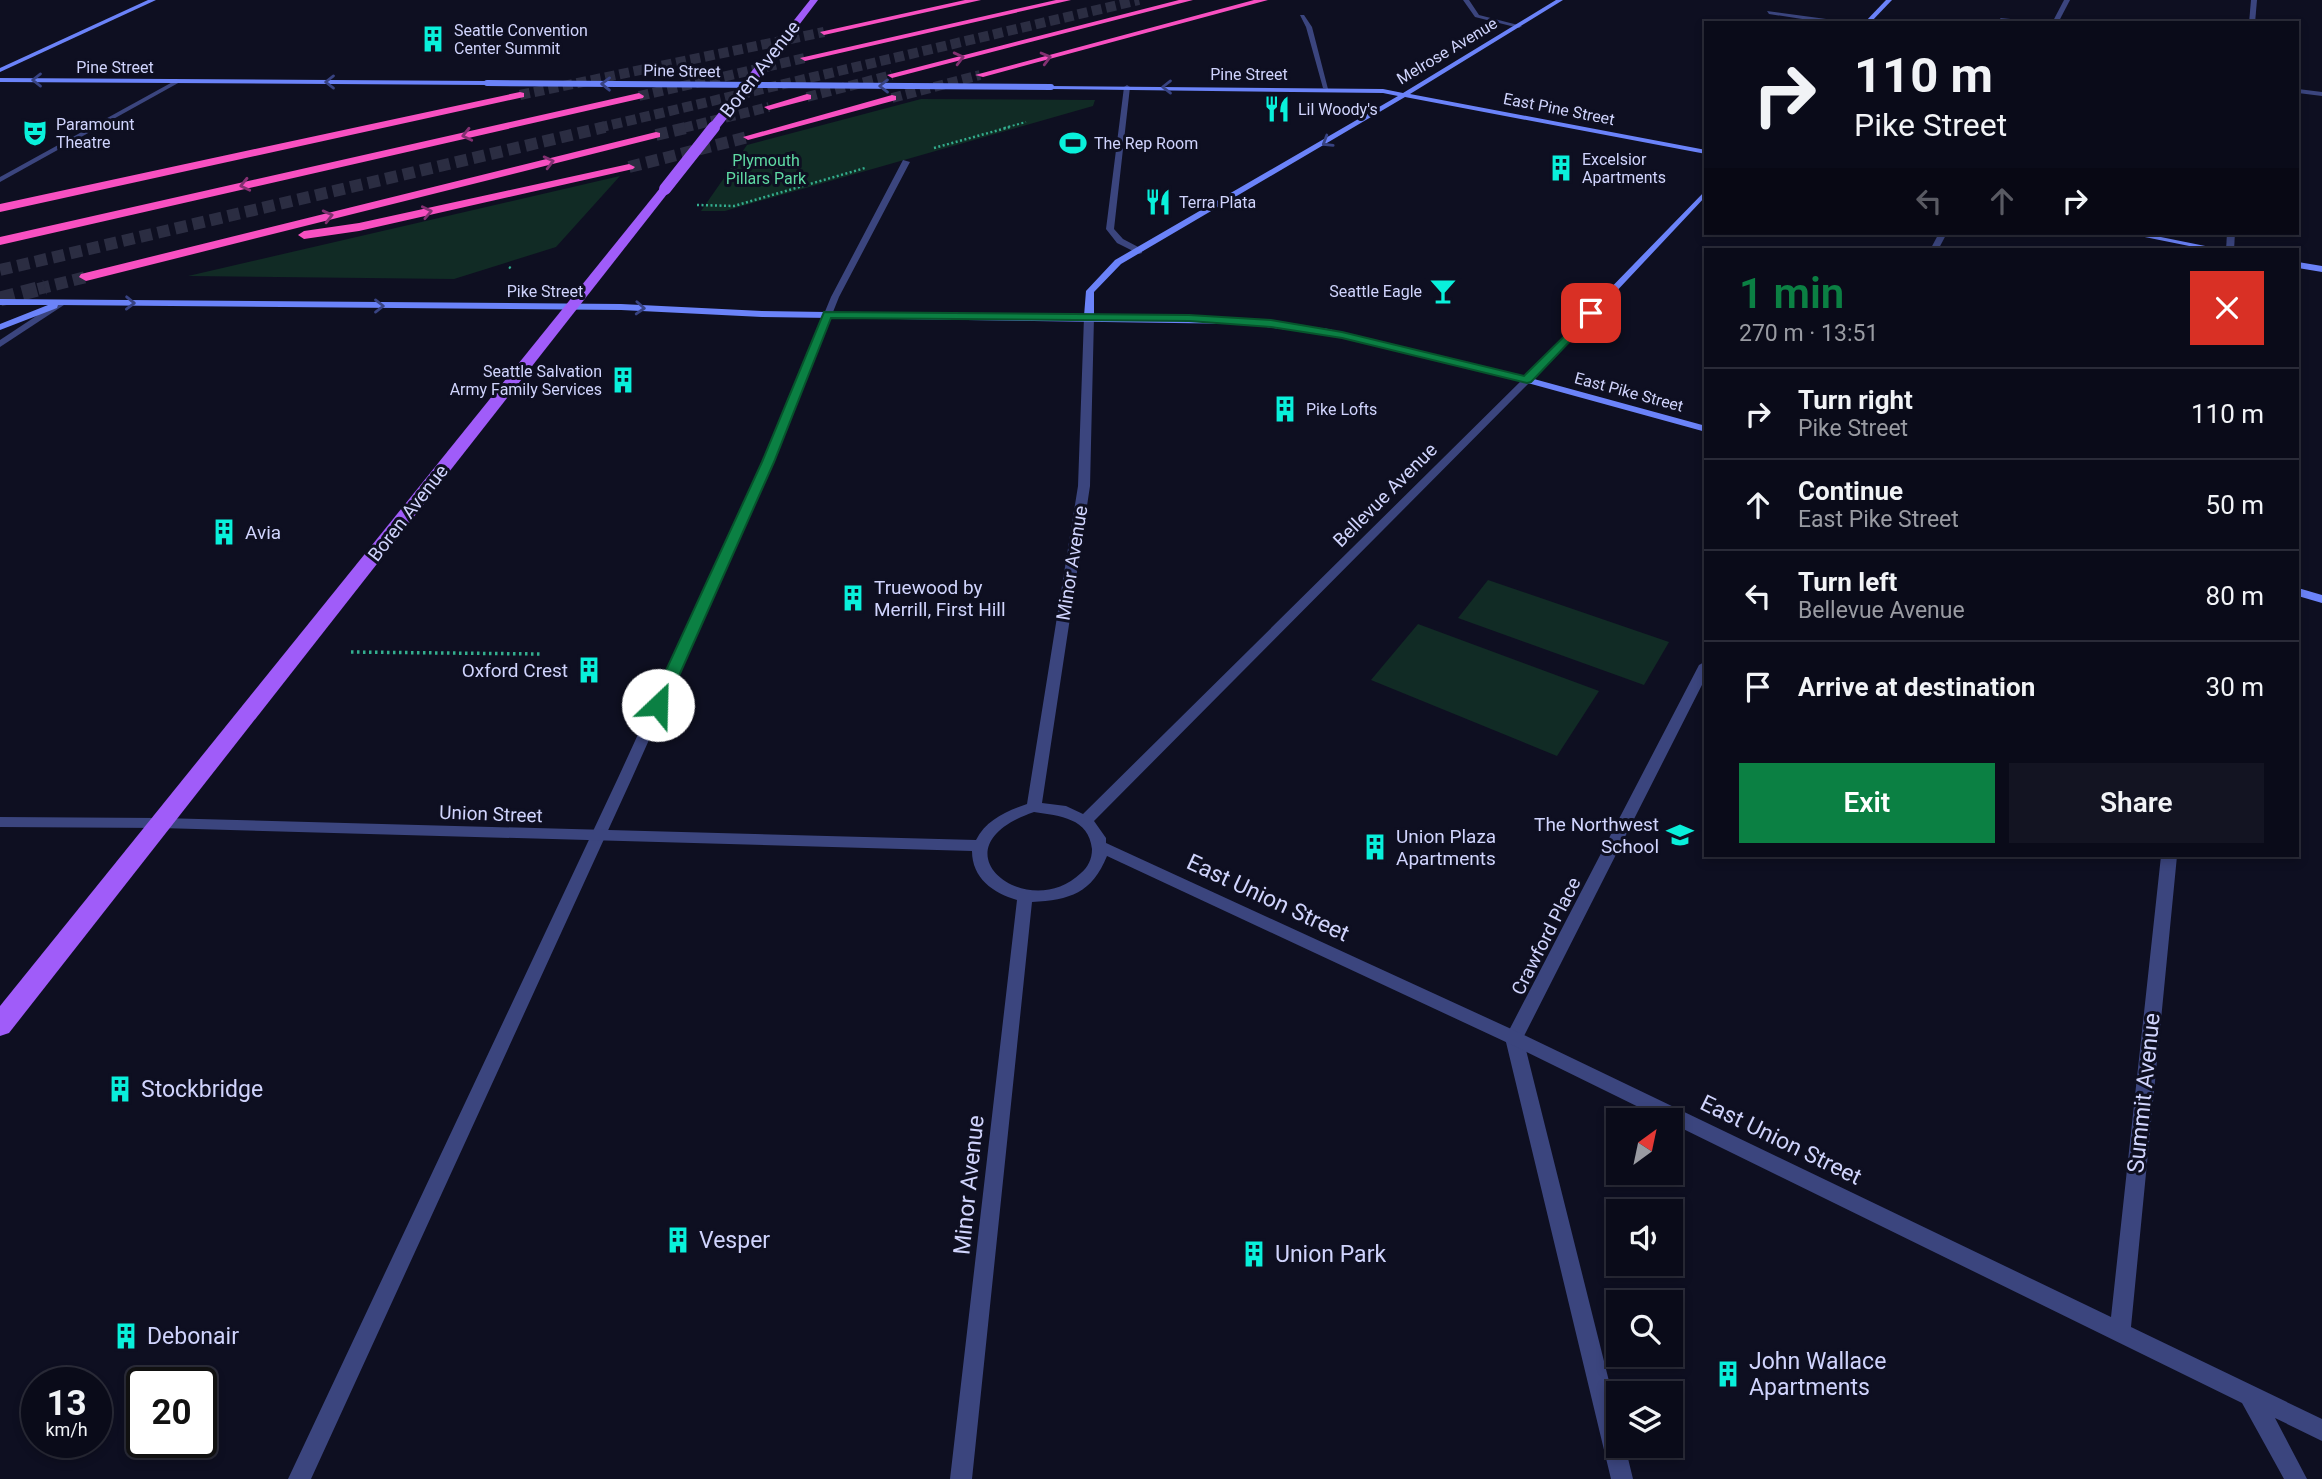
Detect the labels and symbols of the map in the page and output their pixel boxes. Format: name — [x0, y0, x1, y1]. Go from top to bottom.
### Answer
street label: Melrose Avenue — [1393, 14, 1501, 88]
street label: Boren Avenue — [715, 16, 805, 122]
place label: Seattle Convention Center Summit — [454, 21, 588, 58]
building icon: Seattle Convention Center Summit — [418, 24, 448, 54]
one-way arrow — [1040, 51, 1052, 66]
one-way arrow — [952, 52, 964, 66]
street label: Pine Street — [76, 58, 154, 77]
street label: Pine Street — [643, 61, 721, 81]
street label: Pine Street — [1210, 65, 1288, 84]
one-way arrow — [31, 72, 41, 88]
one-way arrow — [325, 74, 335, 90]
one-way arrow — [600, 77, 611, 92]
one-way arrow — [879, 78, 889, 94]
one-way arrow — [1161, 79, 1171, 95]
street label: East Pine Street — [1502, 89, 1616, 129]
restaurant icon: Lil Woody's — [1262, 94, 1292, 124]
place label: Lil Woody's — [1298, 100, 1378, 119]
place label: Paramount Theatre — [56, 115, 135, 152]
theatre icon: Paramount Theatre — [20, 118, 50, 148]
one-way arrow — [461, 127, 473, 142]
sports icon: The Rep Room — [1058, 128, 1088, 158]
one-way arrow — [1321, 133, 1334, 146]
place label: The Rep Room — [1094, 134, 1198, 153]
place label: Excelsior Apartments — [1582, 150, 1666, 187]
park label: Plymouth Pillars Park — [726, 151, 807, 188]
building icon: Excelsior Apartments — [1546, 153, 1576, 183]
one-way arrow — [543, 156, 555, 170]
one-way arrow — [239, 177, 251, 192]
restaurant icon: Terra Plata — [1143, 187, 1173, 217]
place label: Terra Plata — [1179, 193, 1256, 212]
one-way arrow — [421, 206, 433, 220]
one-way arrow — [322, 210, 334, 224]
bar icon: Seattle Eagle — [1428, 276, 1458, 306]
street label: Pike Street — [507, 282, 583, 301]
place label: Seattle Eagle — [1329, 282, 1422, 301]
pin — [1561, 283, 1621, 343]
one-way arrow — [125, 296, 136, 311]
one-way arrow — [374, 298, 385, 314]
one-way arrow — [634, 301, 645, 316]
place label: Seattle Salvation Army Family Services — [450, 362, 602, 399]
building icon: Seattle Salvation Army Family Services — [608, 365, 638, 395]
street label: East Pike Street — [1573, 368, 1685, 416]
building icon: Pike Lofts — [1270, 394, 1300, 424]
place label: Pike Lofts — [1306, 400, 1377, 419]
street label: Bellevue Avenue — [1328, 438, 1442, 552]
street label: Boren Avenue — [363, 460, 453, 566]
street label: Minor Avenue — [1052, 504, 1092, 622]
building icon: Avia — [209, 517, 239, 547]
place label: Avia — [245, 521, 281, 544]
place label: Truewood by Merrill, First Hill — [874, 576, 1006, 621]
building icon: Truewood by Merrill, First Hill — [838, 583, 868, 613]
building icon: Oxford Crest — [574, 655, 604, 685]
place label: Oxford Crest — [462, 659, 568, 682]
position arrow — [621, 668, 695, 742]
street label: Union Street — [439, 801, 543, 827]
place label: The Northwest School — [1534, 813, 1659, 858]
school or university icon: The Northwest School — [1665, 820, 1695, 850]
place label: Union Plaza Apartments — [1396, 825, 1496, 870]
building icon: Union Plaza Apartments — [1360, 832, 1390, 862]
street label: East Union Street — [1182, 849, 1354, 947]
street label: Crawford Place — [1506, 873, 1586, 999]
street label: Summit Avenue — [2122, 1012, 2166, 1174]
building icon: Stockbridge — [105, 1074, 135, 1104]
place label: Stockbridge — [141, 1076, 263, 1103]
street label: East Union Street — [1696, 1089, 1866, 1191]
north arrow — [1606, 1108, 1684, 1185]
street label: Minor Avenue — [948, 1114, 990, 1256]
building icon: Vesper — [663, 1225, 693, 1255]
place label: Vesper — [699, 1227, 770, 1254]
building icon: Union Park — [1239, 1239, 1269, 1269]
place label: Union Park — [1275, 1241, 1386, 1268]
building icon: Debonair — [111, 1321, 141, 1351]
place label: Debonair — [147, 1323, 239, 1350]
place label: John Wallace Apartments — [1749, 1348, 1886, 1401]
building icon: John Wallace Apartments — [1713, 1359, 1743, 1389]
speed limit sign: 20 — [126, 1367, 217, 1458]

